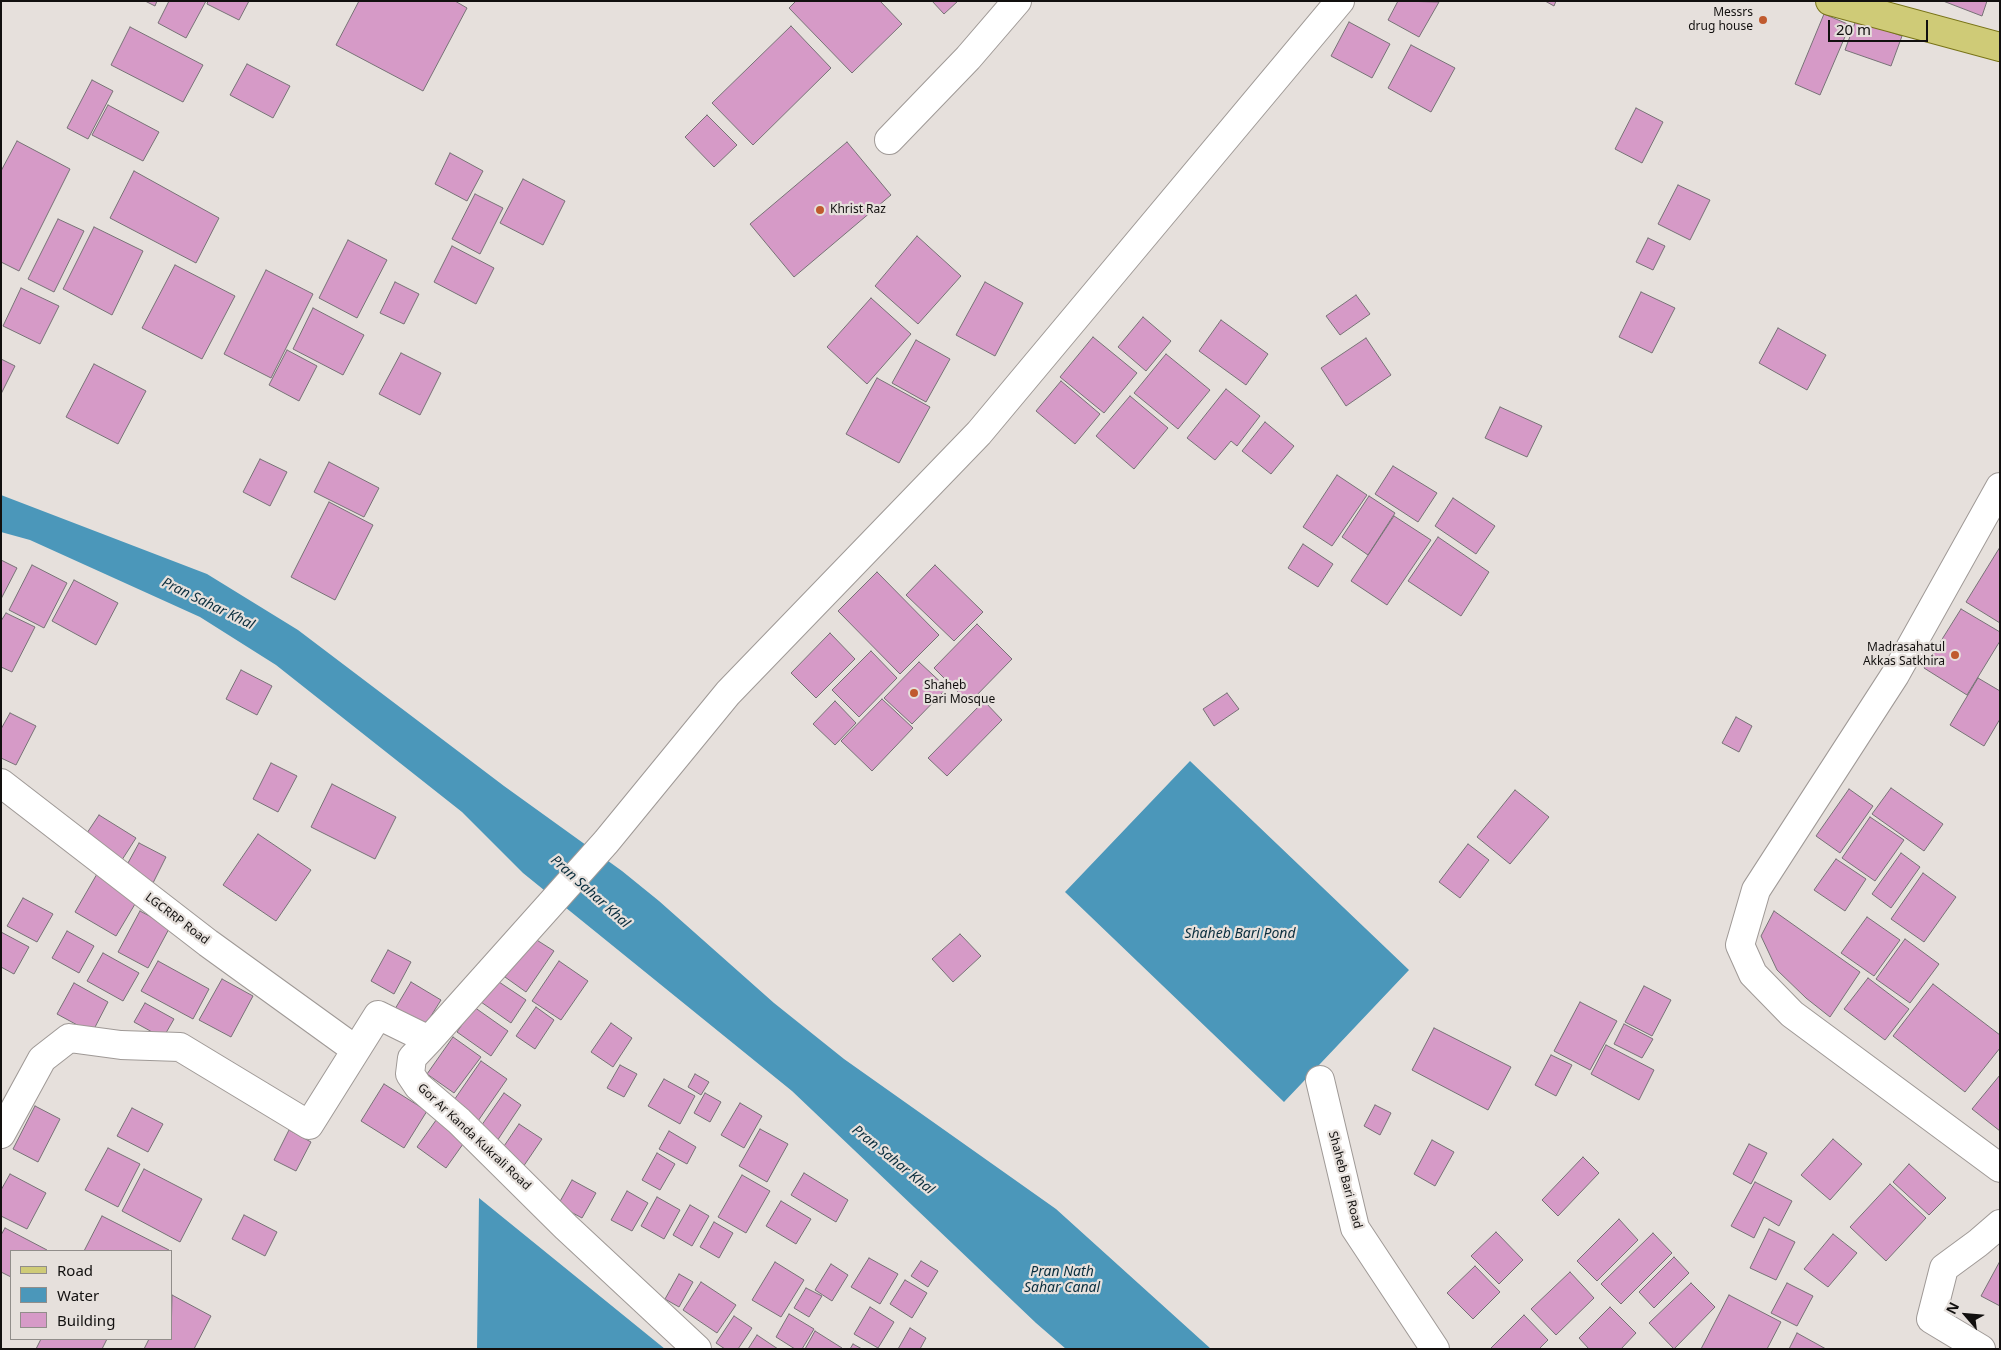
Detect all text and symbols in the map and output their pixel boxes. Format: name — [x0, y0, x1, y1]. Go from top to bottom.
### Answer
place label: Messrs drug house — [1688, 6, 1753, 34]
scale bar — [1831, 10, 1931, 42]
marker: Messrs drug house — [1757, 14, 1769, 26]
text: 20 m — [1836, 19, 1871, 39]
place label: Khrist Raz — [830, 203, 886, 217]
marker: Khrist Raz — [814, 204, 826, 216]
water label: Pran Sahar Khal — [159, 574, 257, 634]
place label: Madrasahatul Akkas Satkhira — [1863, 641, 1945, 669]
marker: Madrasahatul Akkas Satkhira — [1949, 649, 1961, 661]
place label: Shaheb Bari Mosque — [924, 679, 995, 707]
marker: Shaheb Bari Mosque — [908, 687, 920, 699]
water label: Pran Sahar Khal — [547, 852, 633, 932]
street label: LGCRRP Road — [142, 890, 212, 948]
water label: Shaheb Bari Pond — [1184, 926, 1296, 942]
street label: Gor Ar Kanda Kukrali Road — [414, 1081, 534, 1193]
water label: Pran Sahar Khal — [849, 1122, 937, 1198]
street label: Shaheb Bari Road — [1325, 1130, 1365, 1230]
legend — [10, 1250, 172, 1340]
text: Road — [57, 1260, 93, 1280]
water label: Pran Nath Sahar Canal — [1024, 1264, 1100, 1296]
text: Water — [57, 1285, 99, 1305]
north arrow — [1941, 1290, 1991, 1340]
text: N — [1941, 1299, 1963, 1317]
text: Building — [57, 1310, 115, 1330]

